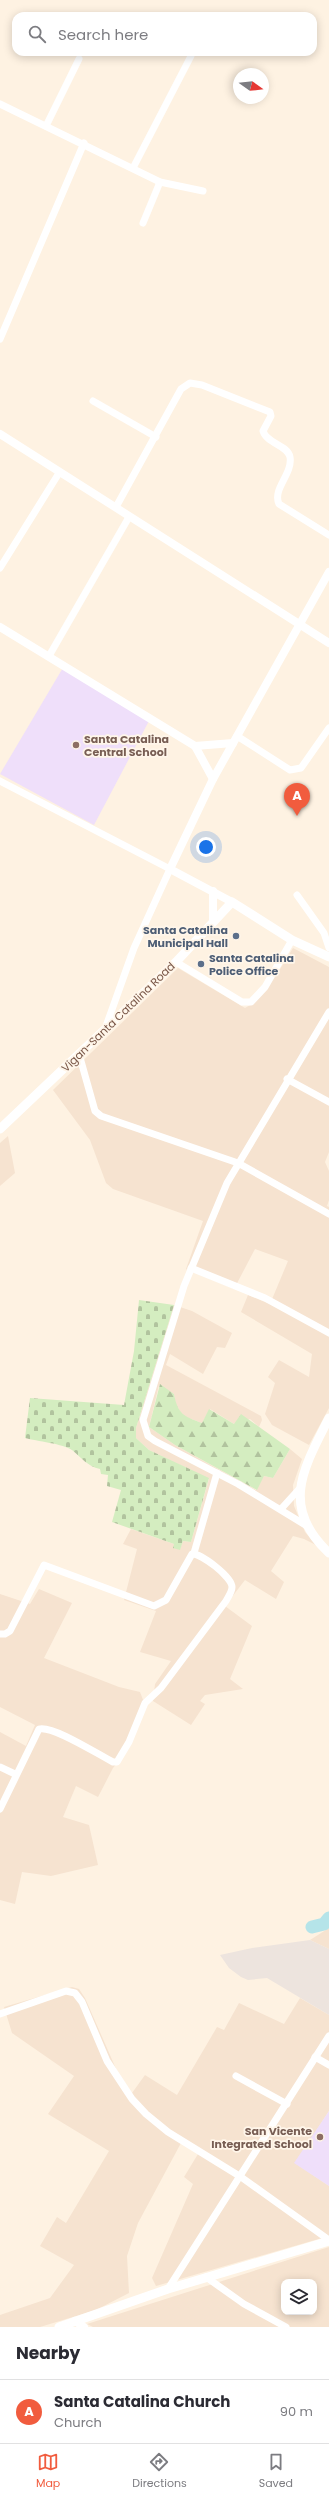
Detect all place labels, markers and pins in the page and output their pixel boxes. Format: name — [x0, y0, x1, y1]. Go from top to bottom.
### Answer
place label: Santa Catalina Central School — [84, 731, 169, 760]
marker: Santa Catalina Central School — [71, 740, 81, 750]
pin: A — [284, 783, 310, 816]
place label: Santa Catalina Municipal Hall — [143, 922, 228, 951]
marker: Santa Catalina Municipal Hall — [231, 931, 241, 941]
place label: Santa Catalina Police Office — [209, 950, 294, 979]
marker: Santa Catalina Police Office — [196, 959, 206, 969]
place label: San Vicente Integrated School — [211, 2123, 312, 2152]
marker: San Vicente Integrated School — [315, 2132, 325, 2142]

